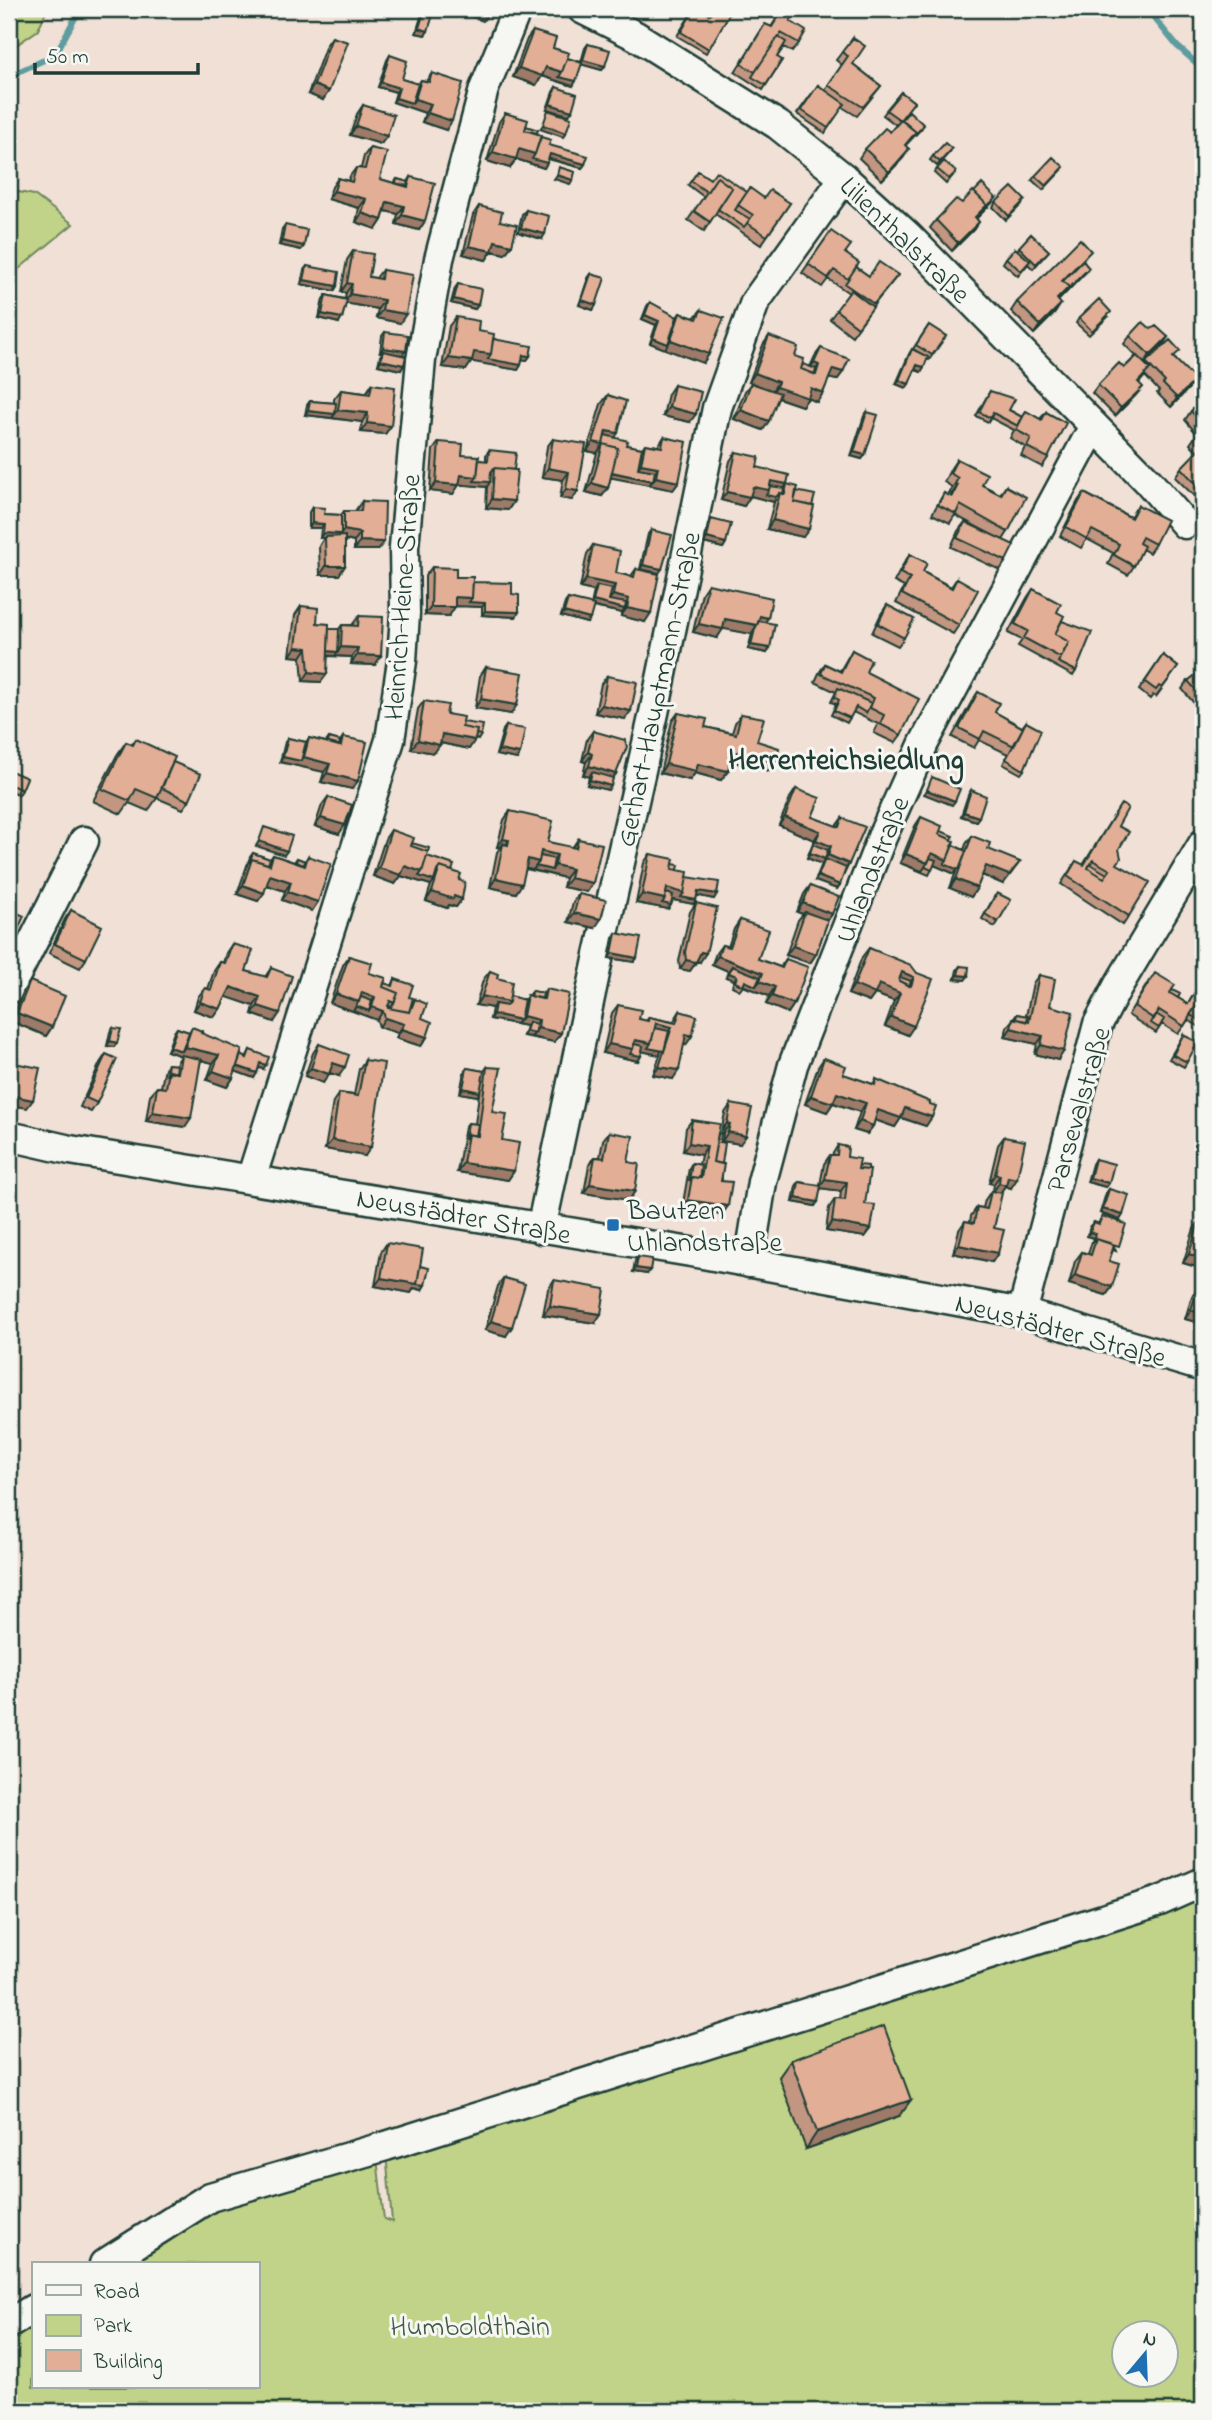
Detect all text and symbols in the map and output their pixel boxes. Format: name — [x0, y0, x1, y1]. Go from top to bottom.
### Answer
scale bar — [35, 32, 198, 76]
text: 50 m — [46, 43, 89, 73]
street label: Lilienthalstraße — [829, 168, 979, 315]
street label: Heinrich-Heine-Straße — [375, 472, 434, 722]
street label: Gerhart-Hauptmann-Straße — [607, 528, 714, 851]
district label: Herrenteichsiedlung — [728, 740, 964, 785]
street label: Uhlandstraße — [826, 790, 922, 950]
street label: Parsevalstraße — [1037, 1022, 1124, 1198]
street label: Neustädter Straße — [353, 1179, 574, 1258]
place label: Bautzen Uhlandstraße — [626, 1192, 782, 1265]
marker: Bautzen Uhlandstraße — [605, 1217, 621, 1233]
street label: Neustädter Straße — [950, 1285, 1171, 1380]
legend — [32, 2262, 259, 2388]
text: Road — [94, 2278, 140, 2308]
park label: Humboldthain — [390, 2308, 550, 2349]
text: Park — [94, 2312, 133, 2342]
north arrow — [1110, 2318, 1180, 2388]
text: N — [1139, 2325, 1160, 2355]
text: Building — [93, 2348, 163, 2380]

